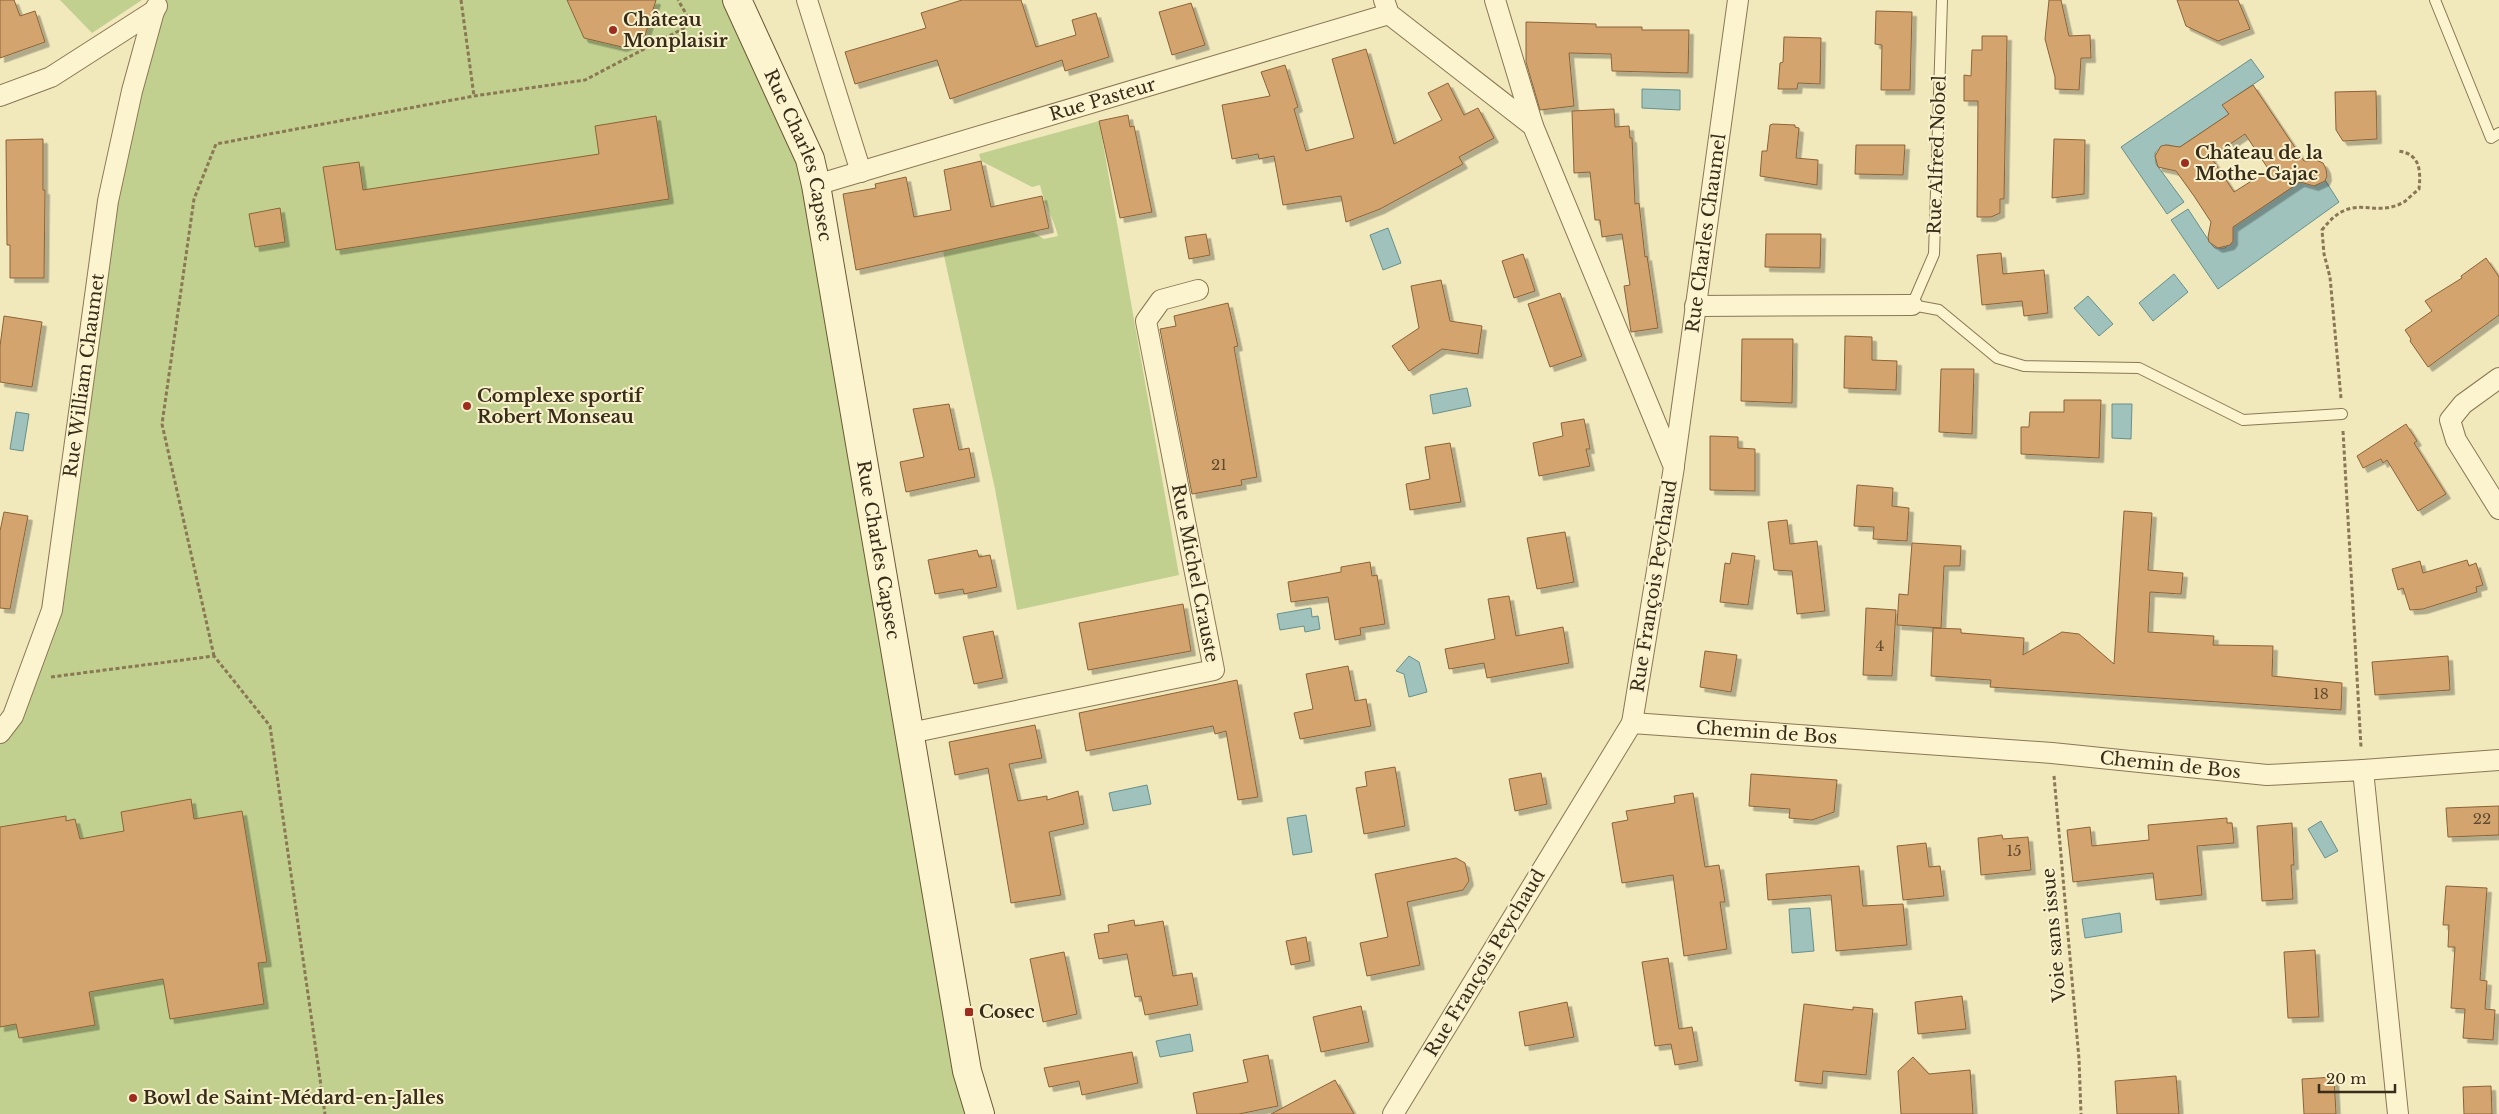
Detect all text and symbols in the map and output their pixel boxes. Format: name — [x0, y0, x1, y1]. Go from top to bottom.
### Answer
place label: Château Monplaisir — [623, 9, 728, 52]
marker: Château Monplaisir — [607, 24, 619, 36]
street label: Rue Charles Capsec — [759, 66, 836, 244]
street label: Rue Pasteur — [1047, 73, 1159, 126]
street label: Rue Alfred Nobel — [1923, 75, 1951, 235]
street label: Rue Charles Chaumel — [1681, 132, 1731, 334]
place label: Château de la Mothe-Gajac — [2195, 142, 2323, 185]
marker: Château de la Mothe-Gajac — [2179, 157, 2191, 169]
street label: Rue William Chaumet — [59, 272, 109, 479]
place label: Complexe sportif Robert Monseau — [477, 385, 645, 428]
marker: Complexe sportif Robert Monseau — [461, 400, 473, 412]
house number: 21 — [1211, 455, 1227, 474]
street label: Rue Charles Capsec — [852, 459, 904, 642]
street label: Rue François Peychaud — [1626, 478, 1682, 694]
street label: Rue Michel Crauste — [1167, 482, 1223, 664]
house number: 4 — [1876, 636, 1884, 655]
house number: 18 — [2313, 684, 2329, 703]
street label: Chemin de Bos — [1695, 717, 1838, 749]
street label: Chemin de Bos — [2099, 747, 2242, 783]
house number: 22 — [2473, 809, 2491, 828]
house number: 15 — [2006, 841, 2022, 860]
street label: Rue François Peychaud — [1420, 865, 1550, 1061]
street label: Voie sans issue — [2037, 867, 2071, 1004]
place label: Cosec — [979, 1001, 1035, 1023]
marker: Cosec — [963, 1006, 975, 1018]
scale bar — [2319, 1062, 2395, 1094]
text: 20 m — [2326, 1069, 2366, 1088]
place label: Bowl de Saint-Médard-en-Jalles — [143, 1087, 444, 1109]
marker: Bowl de Saint-Médard-en-Jalles — [127, 1092, 139, 1104]

